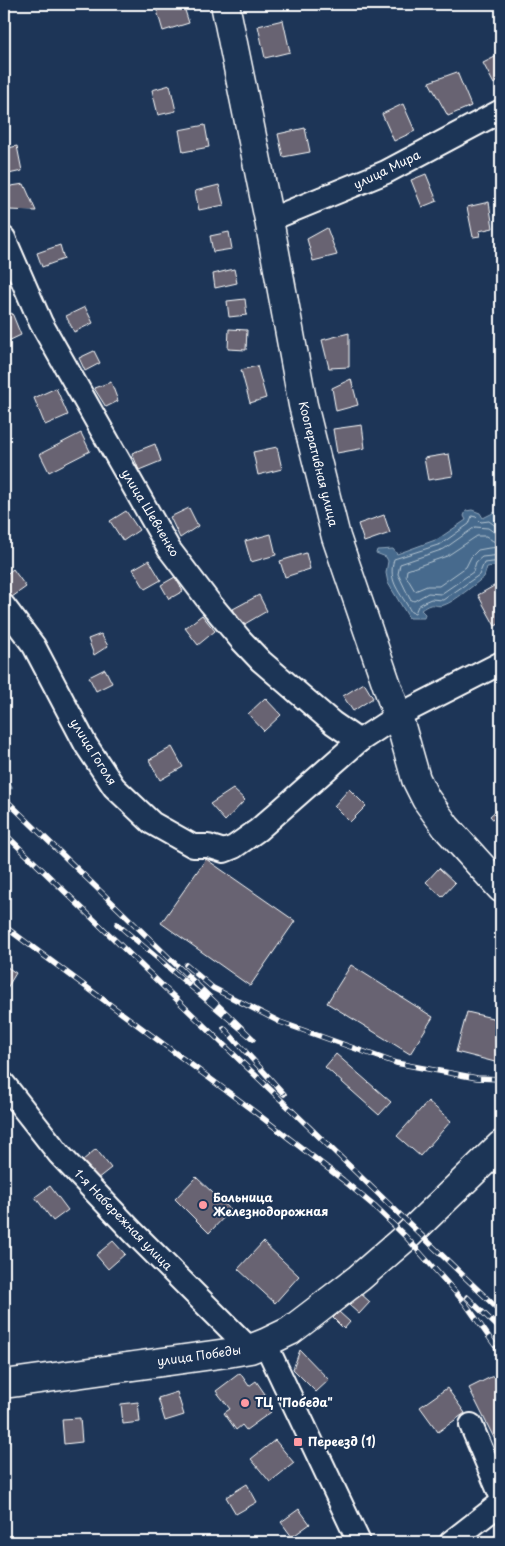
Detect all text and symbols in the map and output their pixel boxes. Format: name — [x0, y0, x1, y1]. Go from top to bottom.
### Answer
street label: улица Мира — [350, 145, 423, 193]
street label: Кооперативная улица — [295, 399, 343, 529]
street label: улица Шевченко — [118, 465, 184, 560]
street label: улица Гоголя — [66, 715, 121, 788]
street label: 1-я Набережная улица — [70, 1165, 177, 1274]
place label: Больница Железнодорожная — [213, 1188, 328, 1220]
marker: Больница Железнодорожная — [197, 1199, 209, 1211]
street label: улица Победы — [156, 1340, 242, 1370]
place label: ТЦ "Победа" — [255, 1393, 333, 1411]
marker: ТЦ "Победа" — [239, 1397, 251, 1409]
place label: Переезд (1) — [308, 1432, 376, 1450]
marker: Переезд (1) — [292, 1436, 304, 1448]

